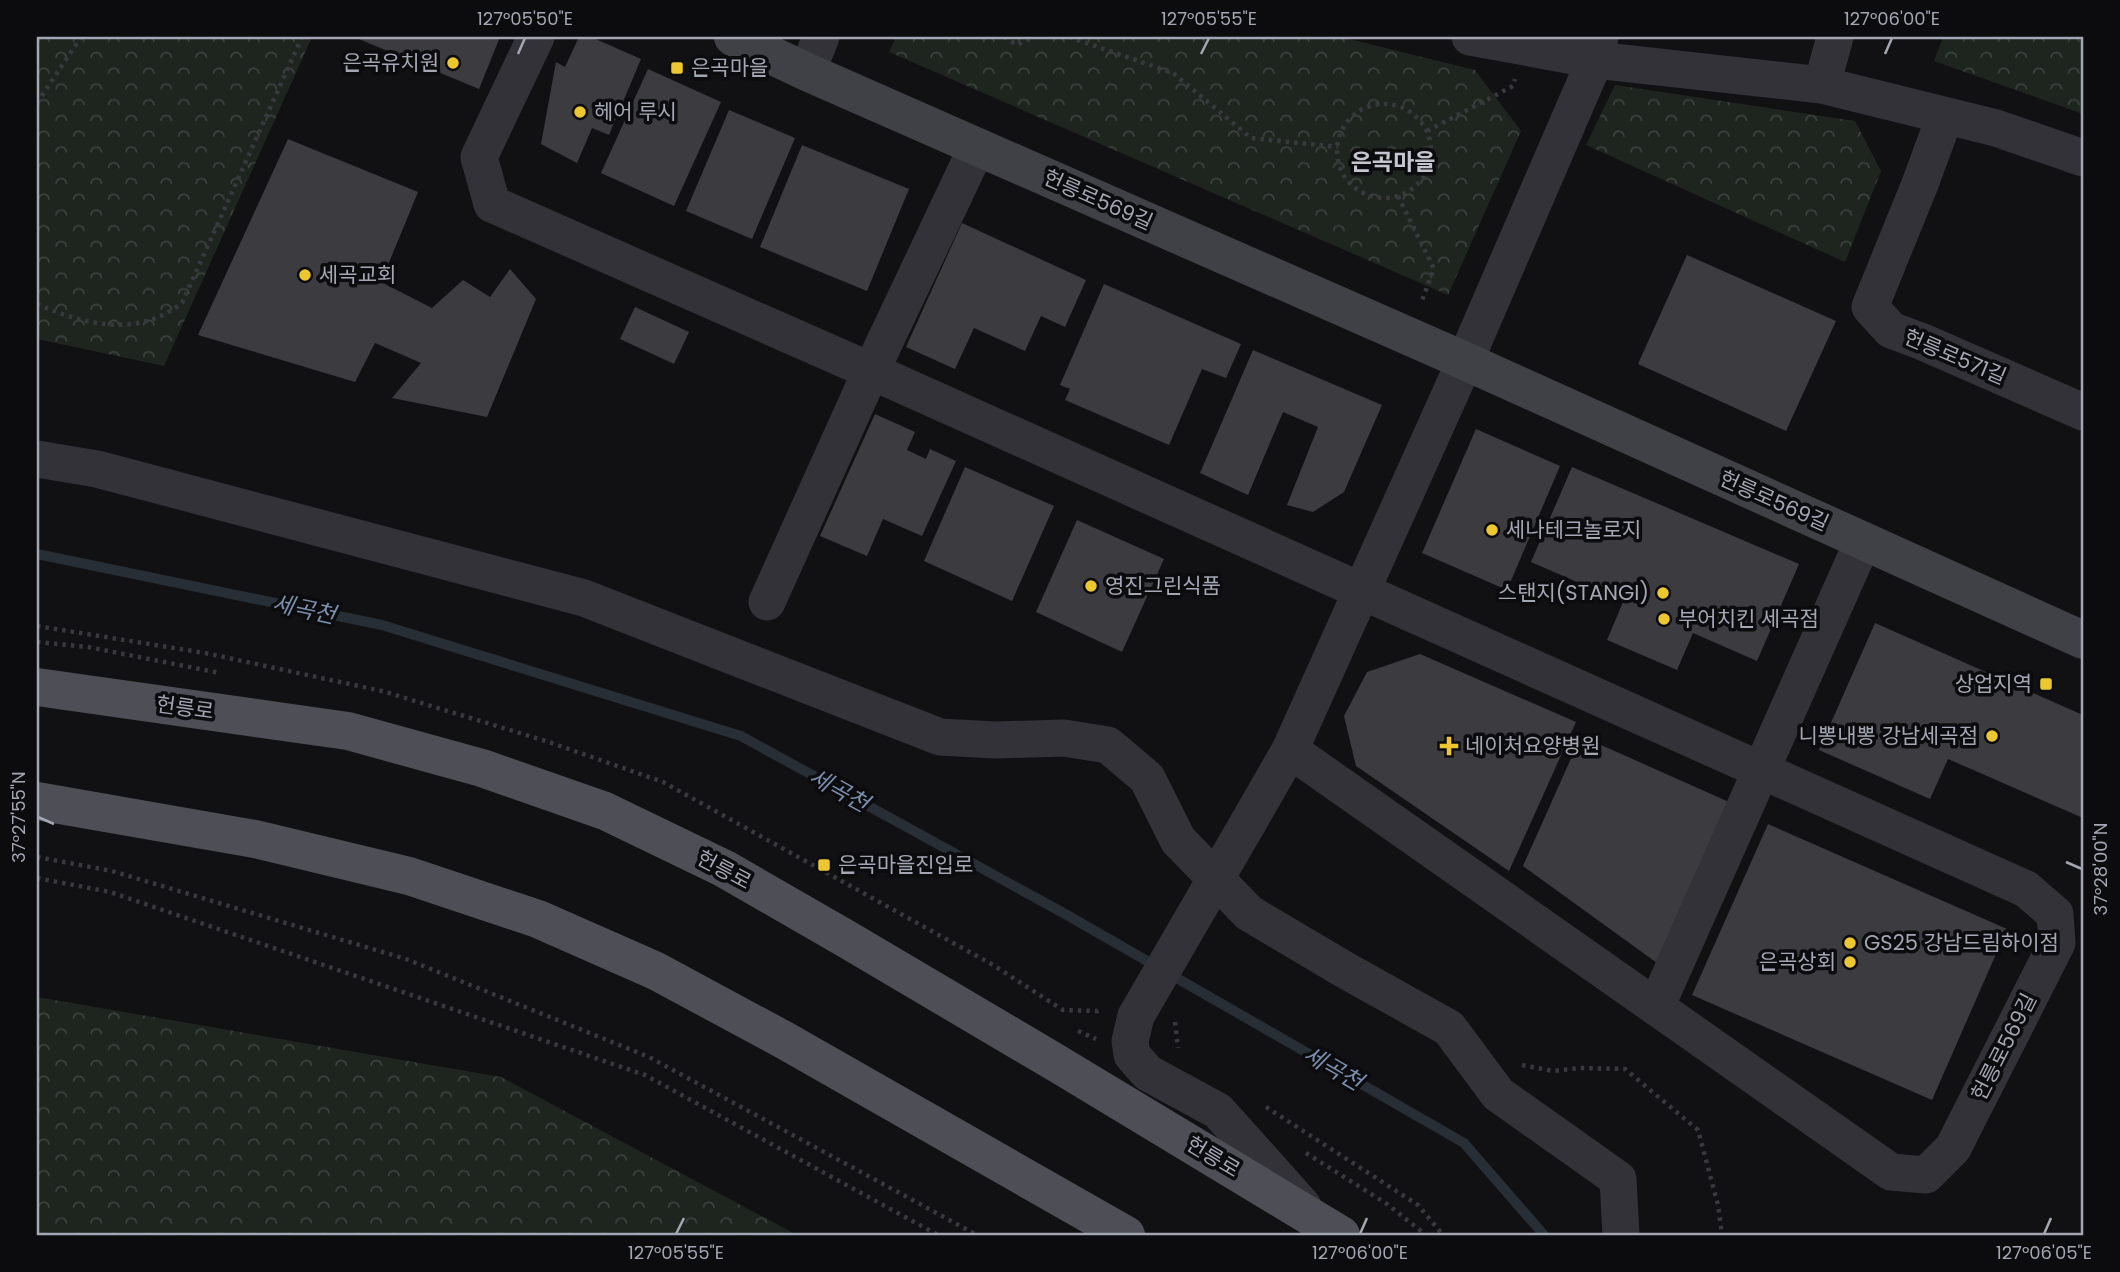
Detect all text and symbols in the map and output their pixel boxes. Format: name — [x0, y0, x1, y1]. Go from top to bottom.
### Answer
text: 127°05'50"E — [477, 6, 573, 31]
text: 127°05'55"E — [1161, 6, 1257, 31]
text: 127°06'00"E — [1844, 6, 1940, 31]
place label: 은곡유치원 — [342, 48, 439, 77]
place label: 은곡마을 — [691, 53, 768, 82]
marker: 은곡유치원 — [445, 55, 461, 71]
marker: 은곡마을 — [669, 60, 685, 76]
place label: 헤어 루시 — [594, 97, 677, 126]
marker: 헤어 루시 — [572, 104, 588, 120]
district label: 은곡마을 — [1351, 146, 1435, 178]
street label: 헌릉로569길 — [1039, 162, 1158, 237]
place label: 세곡교회 — [319, 260, 396, 289]
marker: 세곡교회 — [297, 267, 313, 283]
street label: 헌릉로571길 — [1900, 322, 2011, 391]
street label: 헌릉로569길 — [1715, 463, 1834, 538]
place label: 세나테크놀로지 — [1506, 515, 1641, 544]
marker: 세나테크놀로지 — [1484, 522, 1500, 538]
place label: 영진그린식품 — [1105, 571, 1221, 600]
marker: 영진그린식품 — [1083, 578, 1099, 594]
place label: 스탠지(STANGI) — [1498, 578, 1649, 607]
marker: 스탠지(STANGI) — [1655, 585, 1671, 601]
water label: 세곡천 — [270, 587, 341, 632]
place label: 부어치킨 세곡점 — [1678, 604, 1819, 633]
marker: 부어치킨 세곡점 — [1656, 611, 1672, 627]
place label: 상업지역 — [1955, 669, 2032, 698]
marker: 상업지역 — [2038, 676, 2054, 692]
street label: 헌릉로 — [154, 689, 216, 726]
place label: 니뽕내뽕 강남세곡점 — [1799, 721, 1978, 750]
marker: 니뽕내뽕 강남세곡점 — [1984, 728, 2000, 744]
place label: 네이처요양병원 — [1465, 731, 1600, 760]
marker: 네이처요양병원 — [1439, 736, 1459, 756]
water label: 세곡천 — [803, 761, 877, 821]
text: 37°27'55"N — [6, 771, 31, 863]
text: 37°28'00"N — [2088, 823, 2113, 915]
street label: 헌릉로 — [692, 843, 757, 896]
place label: 은곡마을진입로 — [838, 850, 973, 879]
marker: 은곡마을진입로 — [816, 857, 832, 873]
place label: GS25 강남드림하이점 — [1864, 928, 2059, 957]
marker: GS25 강남드림하이점 — [1842, 935, 1858, 951]
place label: 은곡상회 — [1759, 947, 1836, 976]
marker: 은곡상회 — [1842, 954, 1858, 970]
street label: 헌릉로569길 — [1964, 988, 2043, 1106]
water label: 세곡천 — [1298, 1038, 1371, 1099]
street label: 헌릉로 — [1181, 1129, 1246, 1184]
text: 127°05'55"E — [628, 1240, 724, 1265]
text: 127°06'00"E — [1312, 1240, 1408, 1265]
text: 127°06'05"E — [1996, 1240, 2092, 1265]

